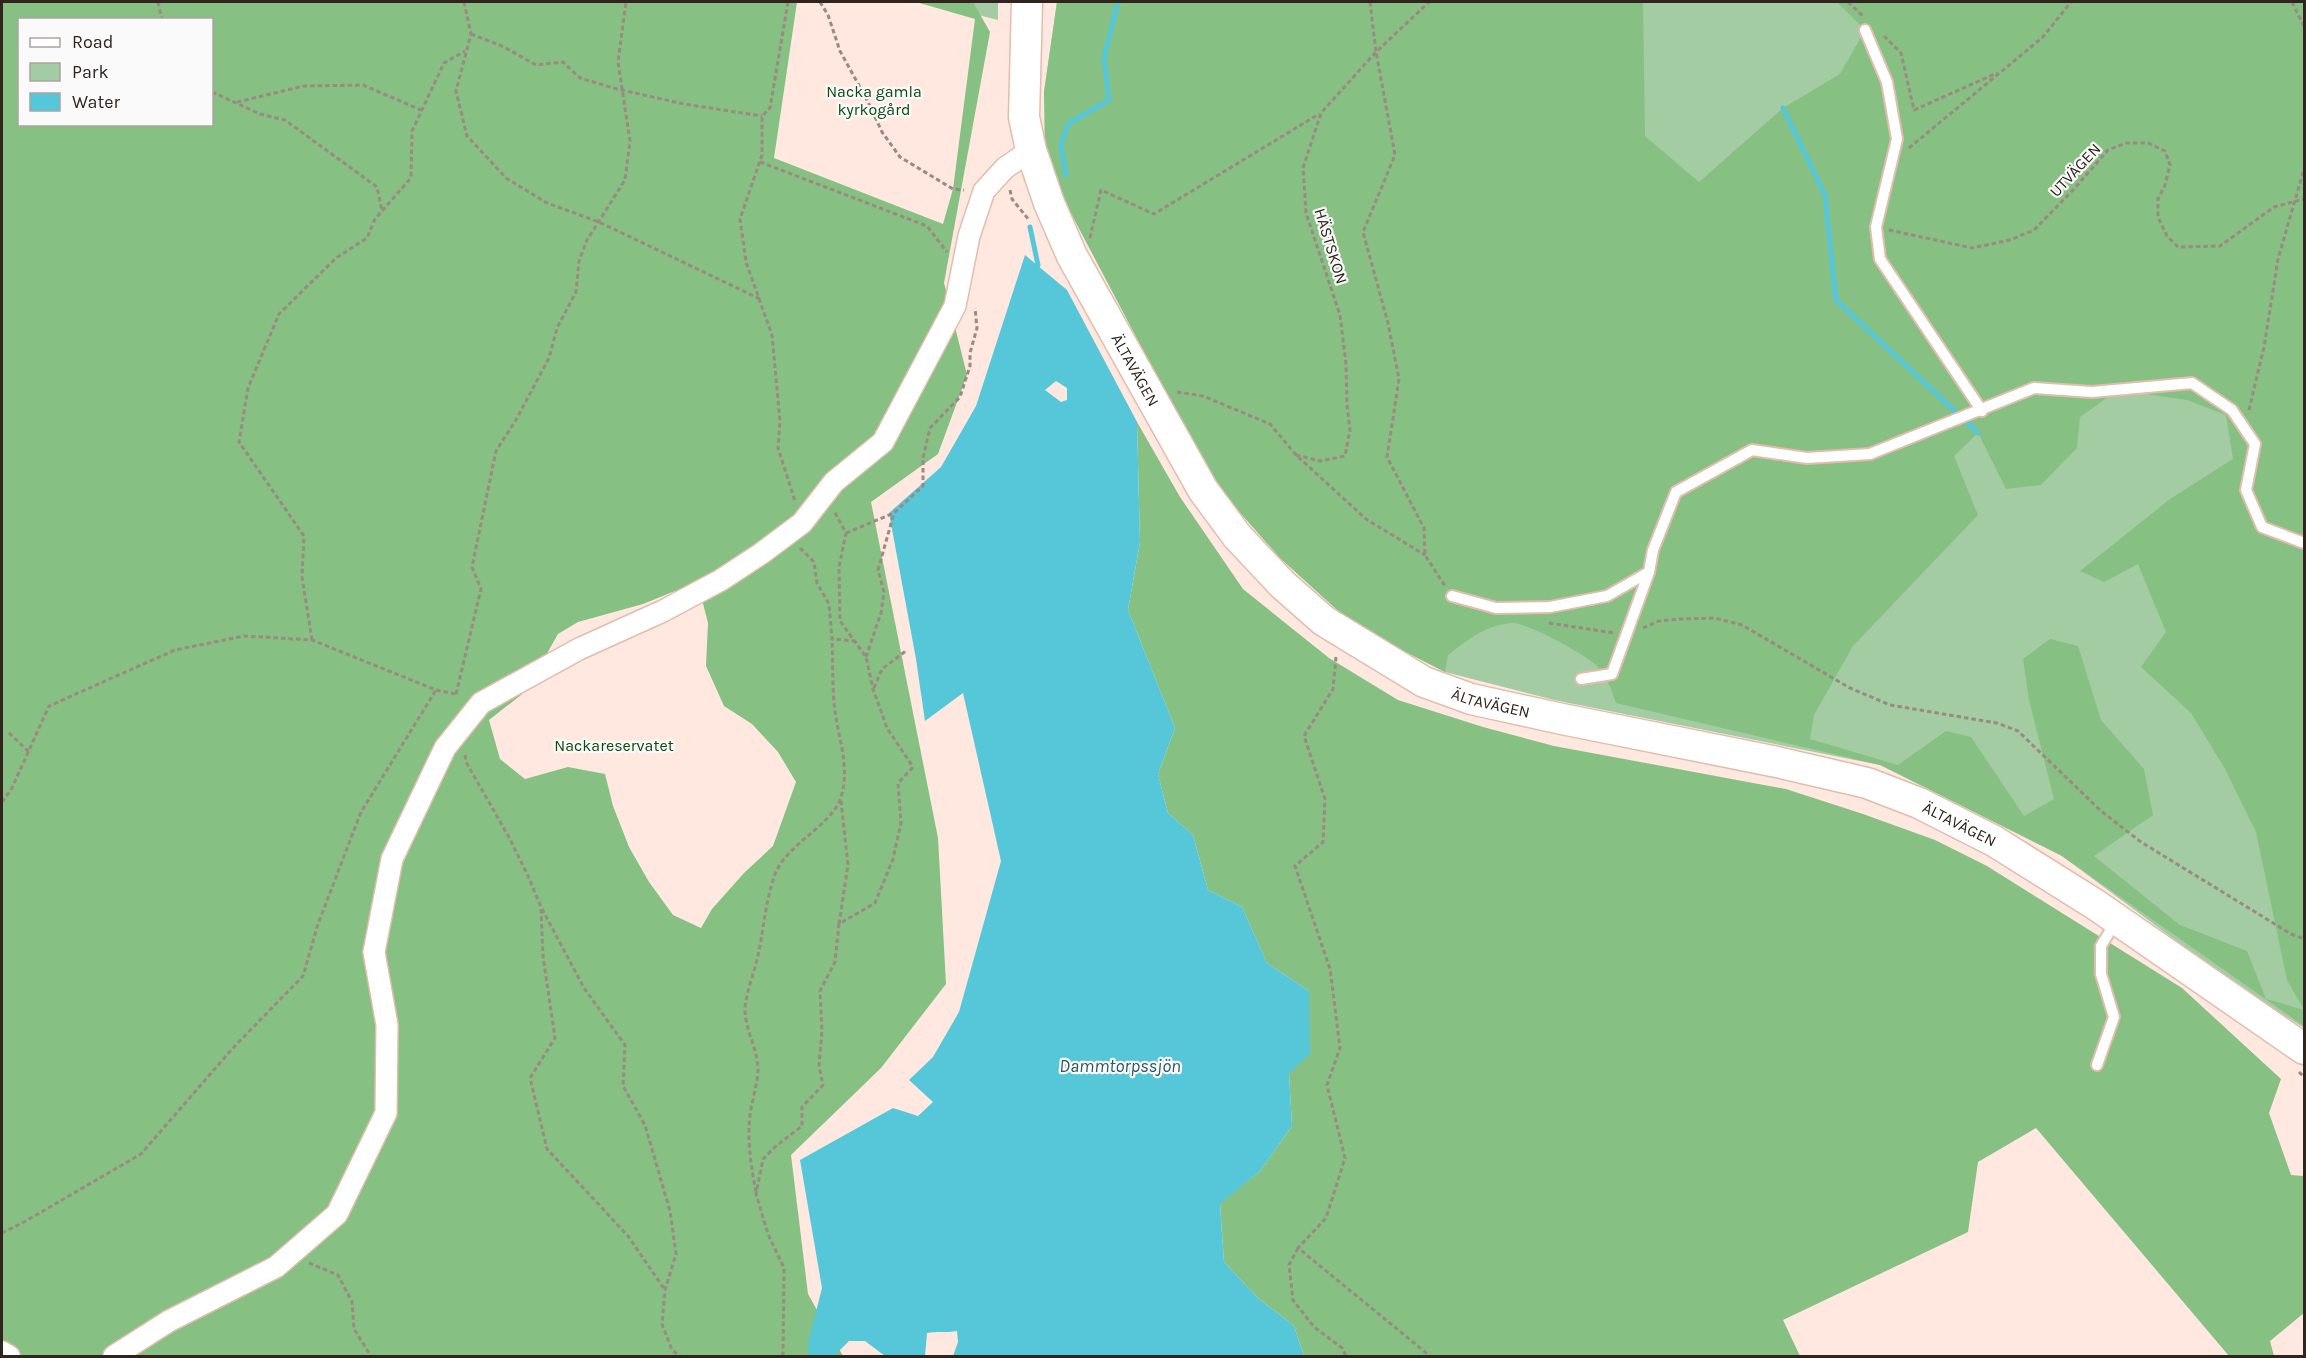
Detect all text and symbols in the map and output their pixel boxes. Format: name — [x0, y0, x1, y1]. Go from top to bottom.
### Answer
legend — [18, 18, 213, 126]
text: Road — [72, 31, 113, 53]
text: Park — [72, 61, 109, 83]
park label: Nacka gamla kyrkogård — [826, 82, 922, 119]
text: Water — [72, 91, 120, 113]
street label: UTVÄGEN — [2045, 139, 2105, 201]
street label: HÄSTSKON — [1310, 206, 1352, 286]
street label: ÄLTAVÄGEN — [1108, 330, 1164, 409]
street label: ÄLTAVÄGEN — [1449, 683, 1532, 721]
park label: Nackareservatet — [554, 736, 674, 755]
street label: ÄLTAVÄGEN — [1920, 797, 2000, 850]
water label: Dammtorpssjön — [1059, 1055, 1181, 1077]

